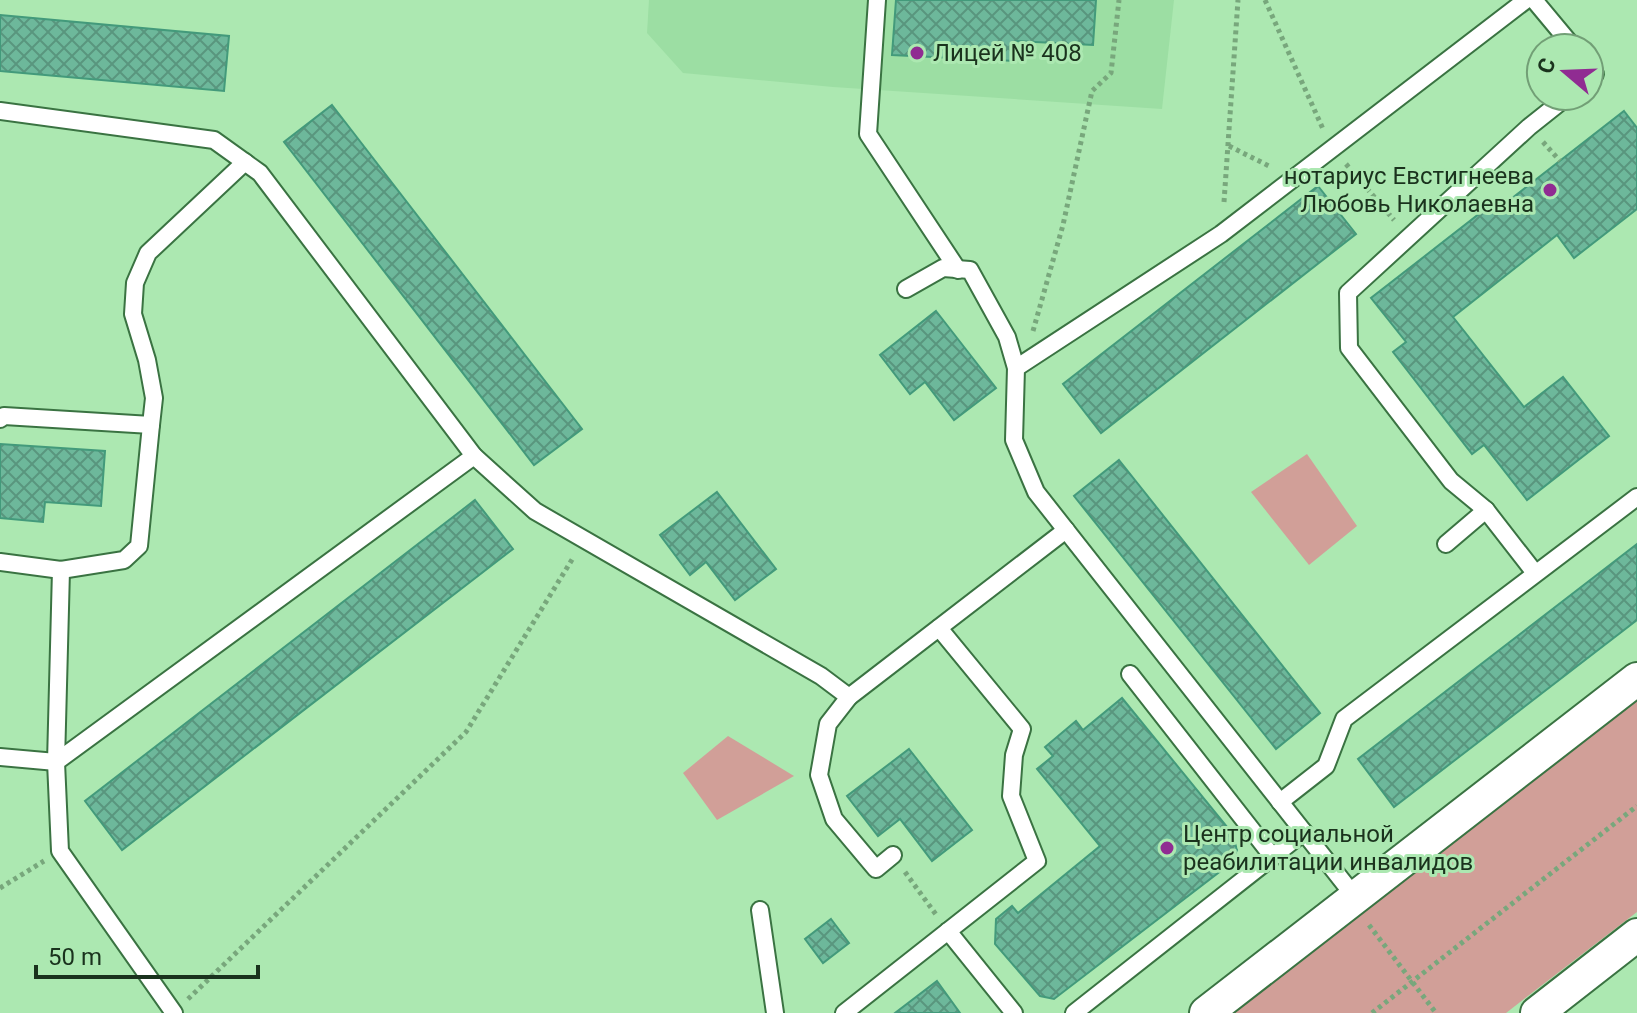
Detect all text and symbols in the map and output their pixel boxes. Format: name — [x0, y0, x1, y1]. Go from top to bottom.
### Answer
north arrow — [1525, 32, 1605, 112]
place label: Лицей № 408 — [933, 39, 1082, 67]
marker: Лицей № 408 — [908, 44, 926, 62]
text: С — [1532, 55, 1561, 77]
place label: нотариус Евстигнеева Любовь Николаевна — [1284, 162, 1534, 218]
marker: нотариус Евстигнеева Любовь Николаевна — [1541, 181, 1559, 199]
place label: Центр социальной реабилитации инвалидов — [1183, 820, 1473, 876]
marker: Центр социальной реабилитации инвалидов — [1158, 839, 1176, 857]
scale bar — [36, 929, 258, 979]
text: 50 m — [48, 943, 102, 971]

